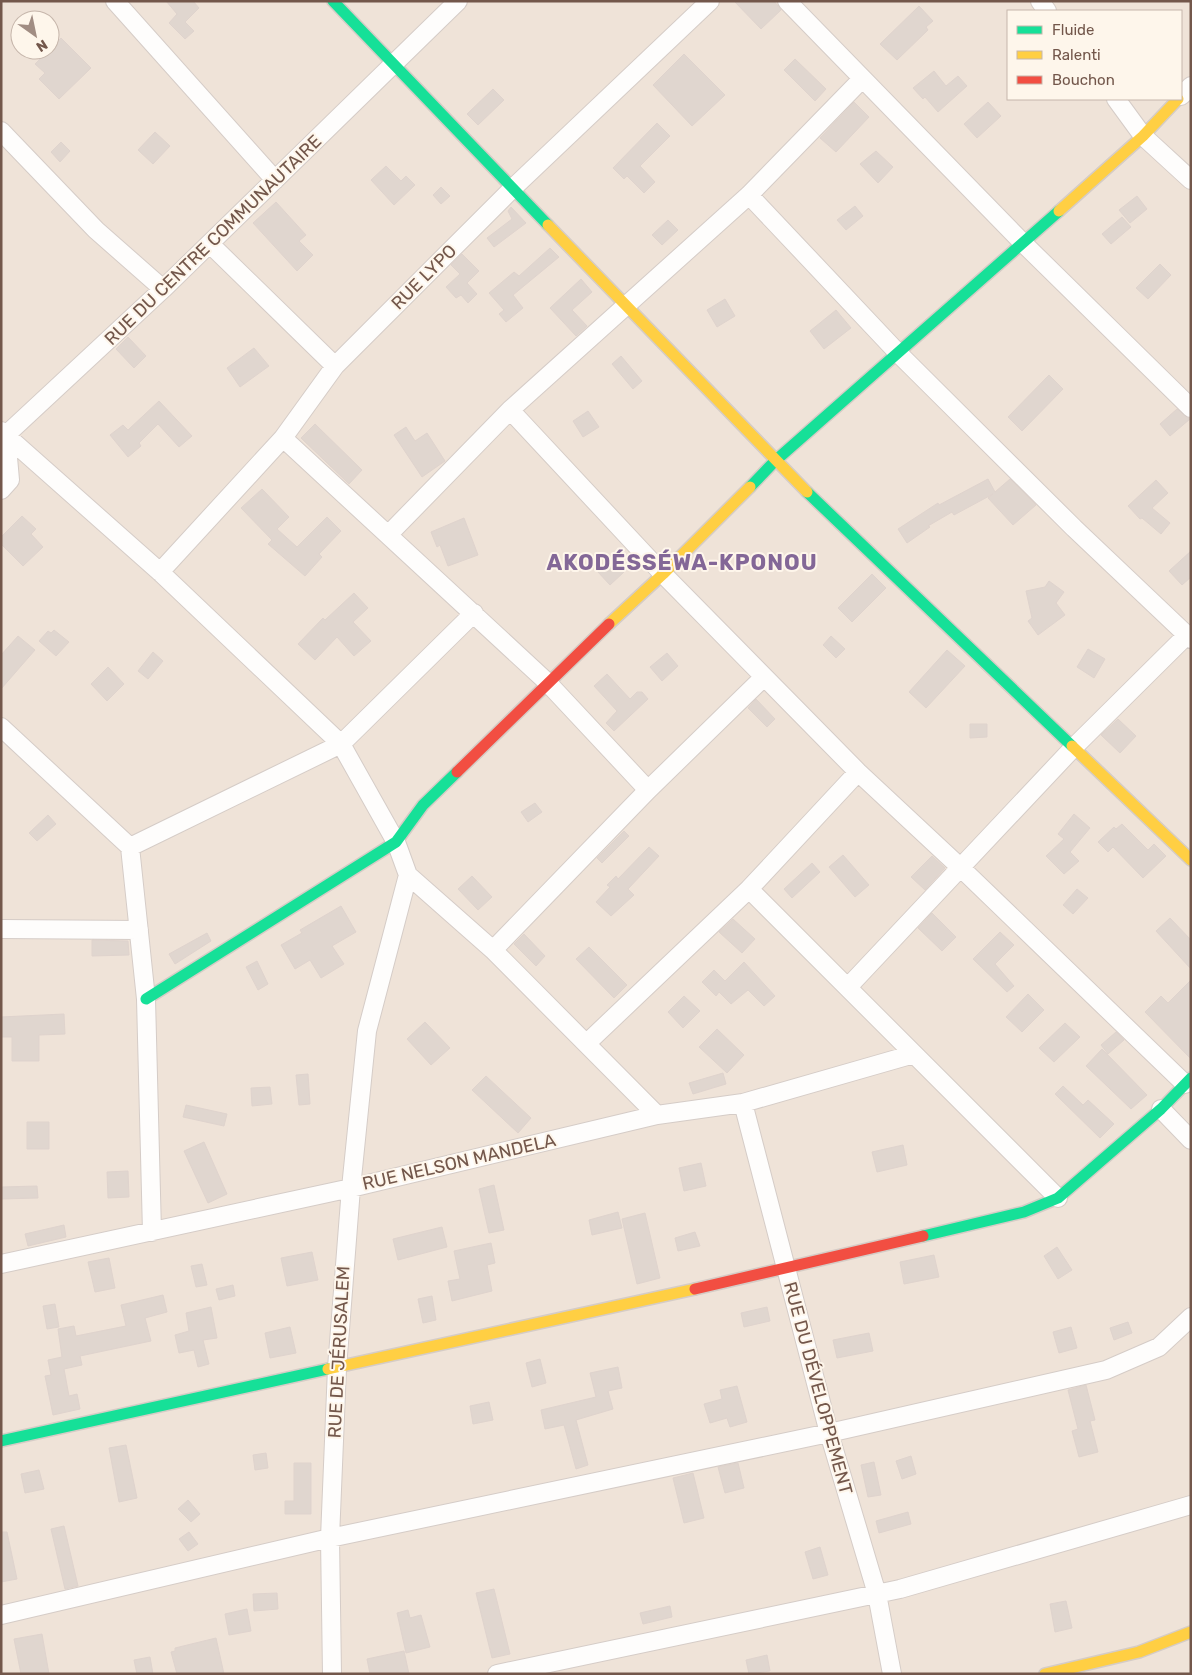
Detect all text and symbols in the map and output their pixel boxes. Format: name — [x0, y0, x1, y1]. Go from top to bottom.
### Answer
north arrow — [10, 10, 60, 60]
legend — [1007, 10, 1182, 100]
text: Fluide — [1052, 21, 1094, 39]
text: N — [33, 36, 51, 55]
text: Ralenti — [1052, 46, 1101, 64]
text: Bouchon — [1052, 71, 1115, 89]
street label: RUE DU CENTRE COMMUNAUTAIRE — [100, 130, 326, 350]
street label: RUE LYPO — [387, 240, 461, 314]
district label: AKODÉSSÉWA-KPONOU — [546, 549, 818, 576]
street label: RUE NELSON MANDELA — [360, 1129, 558, 1195]
street label: RUE DE JÉRUSALEM — [323, 1265, 355, 1439]
street label: RUE DU DÉVELOPPEMENT — [779, 1279, 857, 1497]

